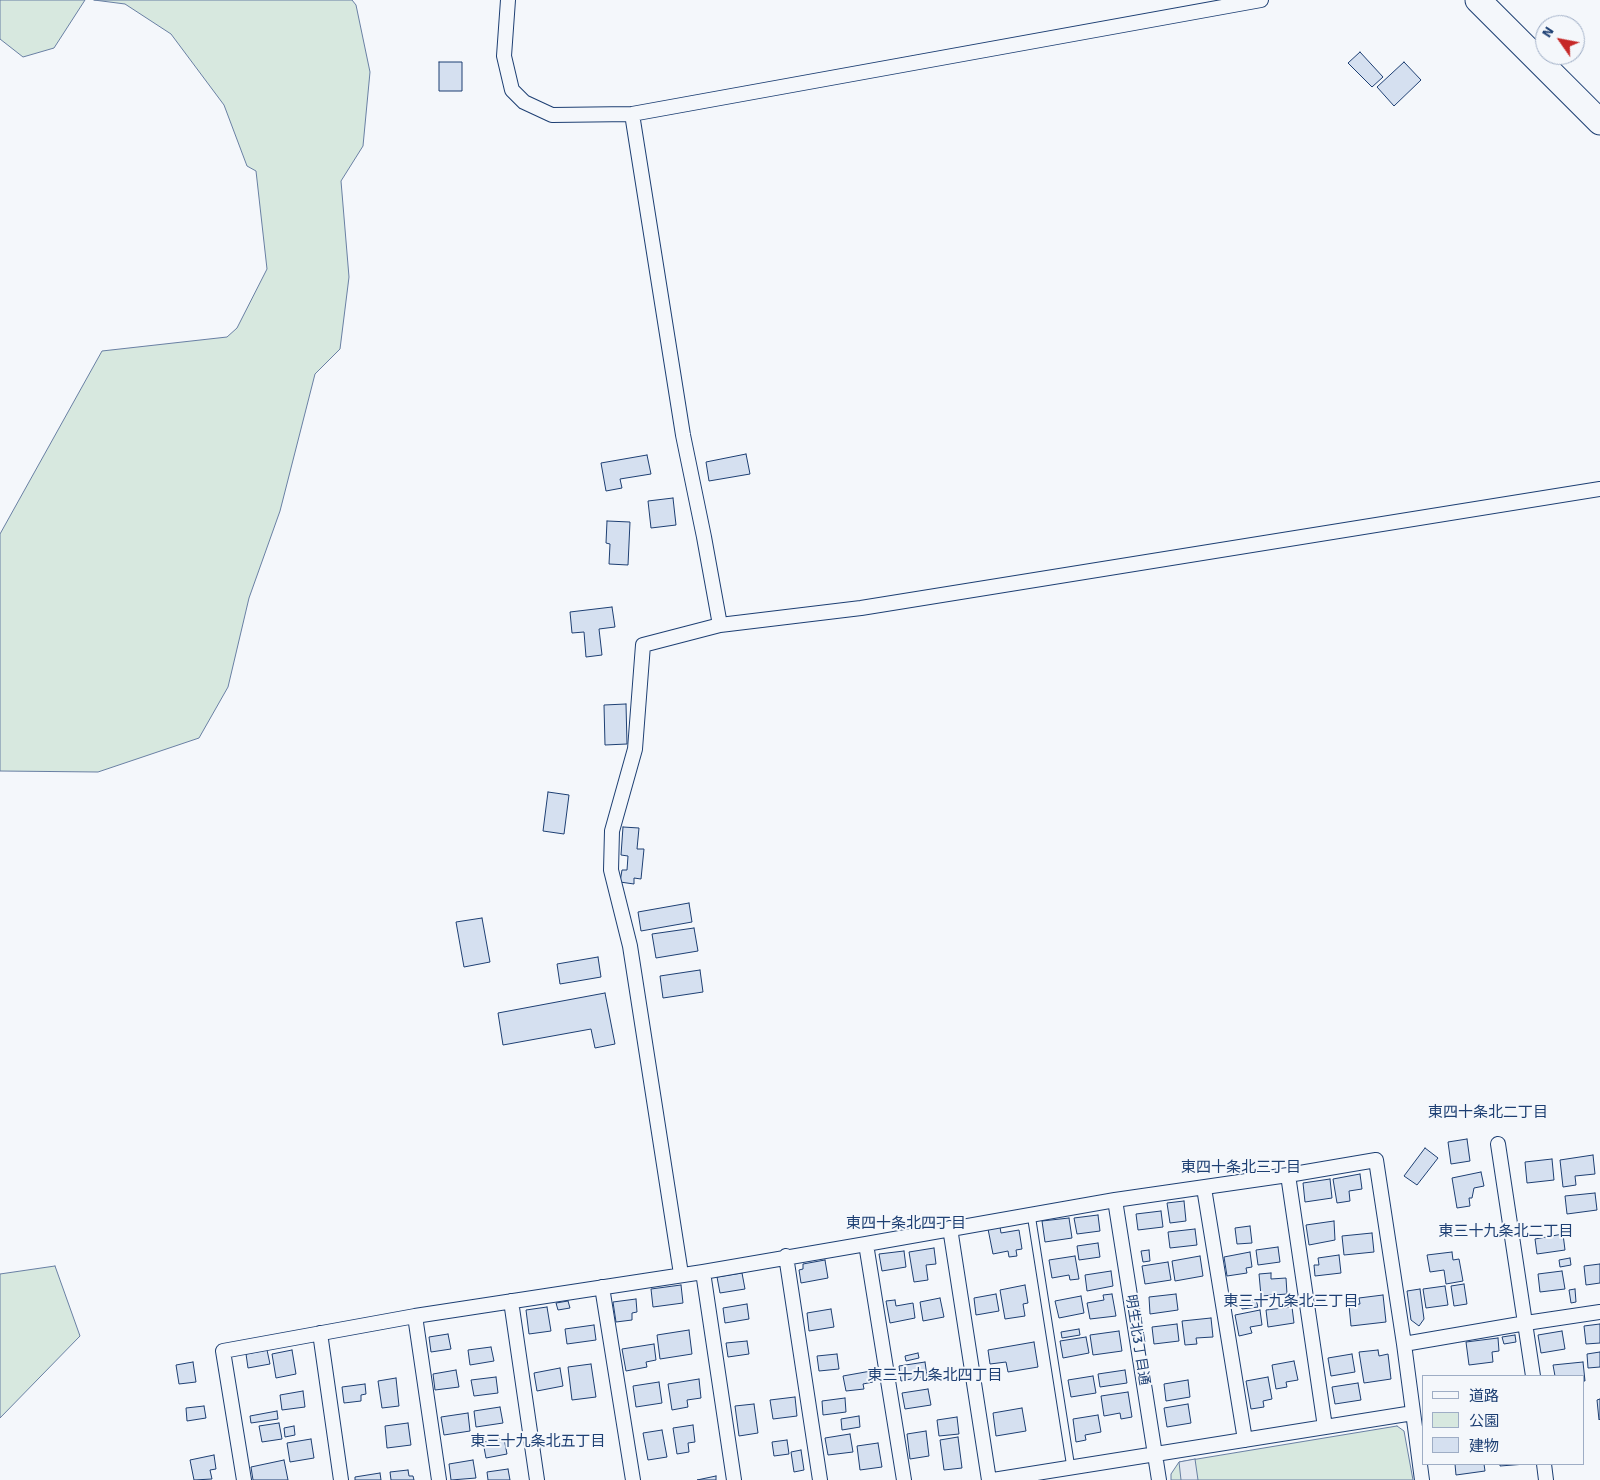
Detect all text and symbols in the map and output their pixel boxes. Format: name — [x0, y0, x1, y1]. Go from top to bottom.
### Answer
north arrow — [1535, 15, 1585, 65]
text: N — [1538, 23, 1558, 41]
district label: 東四十条北二丁目 — [1428, 1104, 1548, 1122]
district label: 東四十条北三丁目 — [1181, 1159, 1301, 1177]
district label: 東四十条北四丁目 — [846, 1215, 966, 1233]
district label: 東三十九条北二丁目 — [1439, 1223, 1573, 1241]
street label: 明生北3丁目通 — [1122, 1293, 1152, 1387]
district label: 東三十九条北三丁目 — [1224, 1293, 1358, 1311]
district label: 東三十九条北四丁目 — [868, 1367, 1002, 1385]
legend — [1422, 1375, 1585, 1465]
text: 道路 — [1469, 1387, 1499, 1405]
text: 公園 — [1469, 1412, 1499, 1430]
district label: 東三十九条北五丁目 — [471, 1433, 605, 1451]
text: 建物 — [1469, 1437, 1499, 1455]

